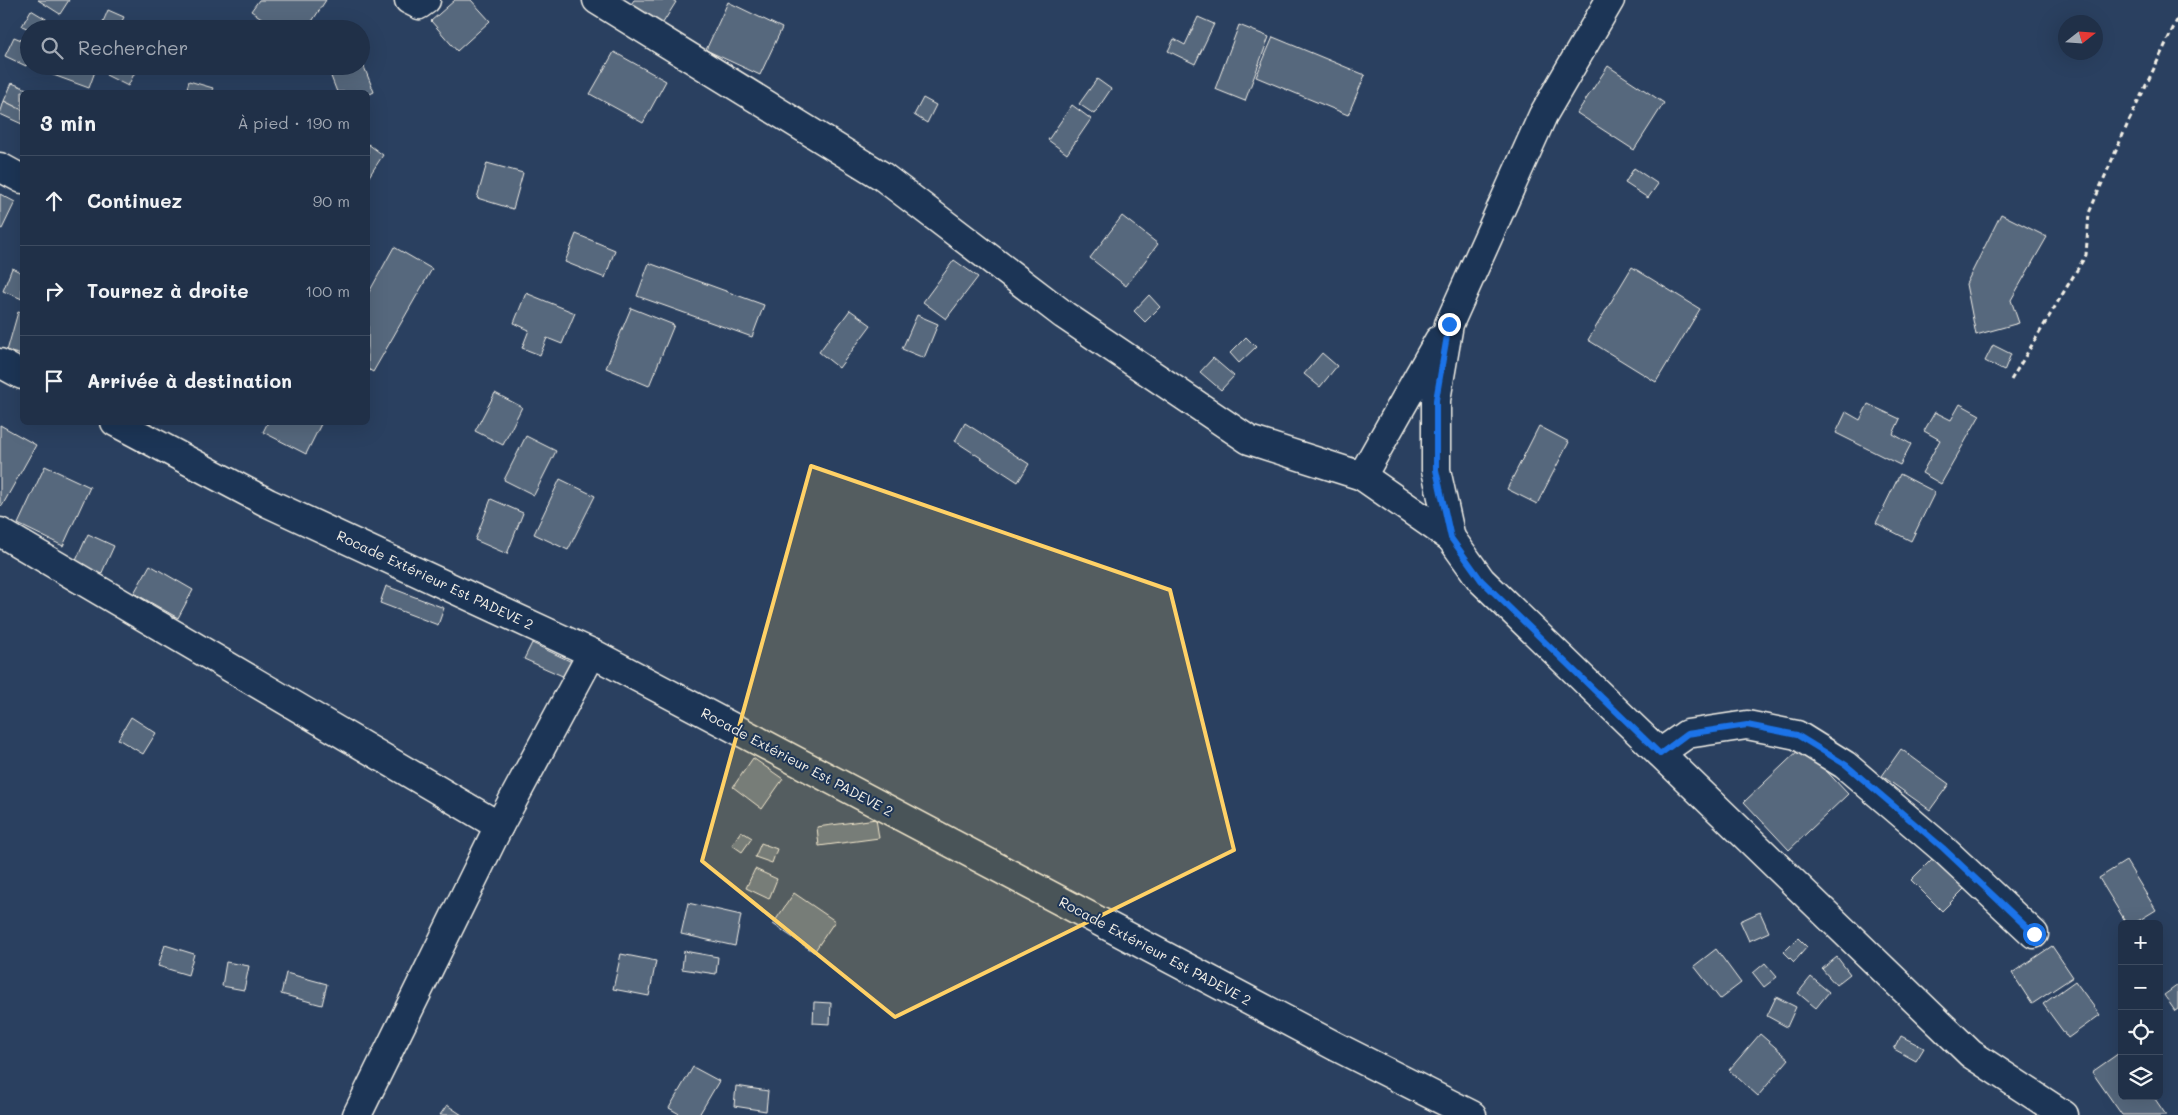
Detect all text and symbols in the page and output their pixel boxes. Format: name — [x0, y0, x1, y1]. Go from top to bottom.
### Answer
north arrow — [2058, 15, 2103, 60]
search box — [20, 20, 370, 75]
icon: search — [38, 34, 66, 62]
text: Rechercher — [78, 35, 188, 60]
text: 3 min — [40, 109, 96, 136]
text: À pied · 190 m — [237, 112, 350, 133]
icon: ahead — [40, 187, 68, 215]
text: Continuez — [87, 188, 182, 213]
text: 90 m — [313, 190, 350, 211]
icon: right — [40, 277, 68, 305]
text: Tournez à droite — [87, 278, 249, 303]
text: 100 m — [305, 280, 350, 301]
route end — [1438, 313, 1461, 336]
icon: arrive — [40, 367, 68, 395]
text: Arrivée à destination — [87, 368, 292, 393]
street label: Rocade Extérieur Est PADEVE 2 — [334, 526, 537, 634]
street label: Rocade Extérieur Est PADEVE 2 — [698, 703, 897, 820]
street label: Rocade Extérieur Est PADEVE 2 — [1056, 892, 1255, 1009]
map controls — [2118, 920, 2163, 1100]
button: + — [2118, 920, 2163, 965]
route start — [2023, 923, 2046, 946]
button: − — [2118, 965, 2163, 1010]
button: locate — [2118, 1010, 2163, 1055]
button: layers — [2118, 1055, 2163, 1100]

